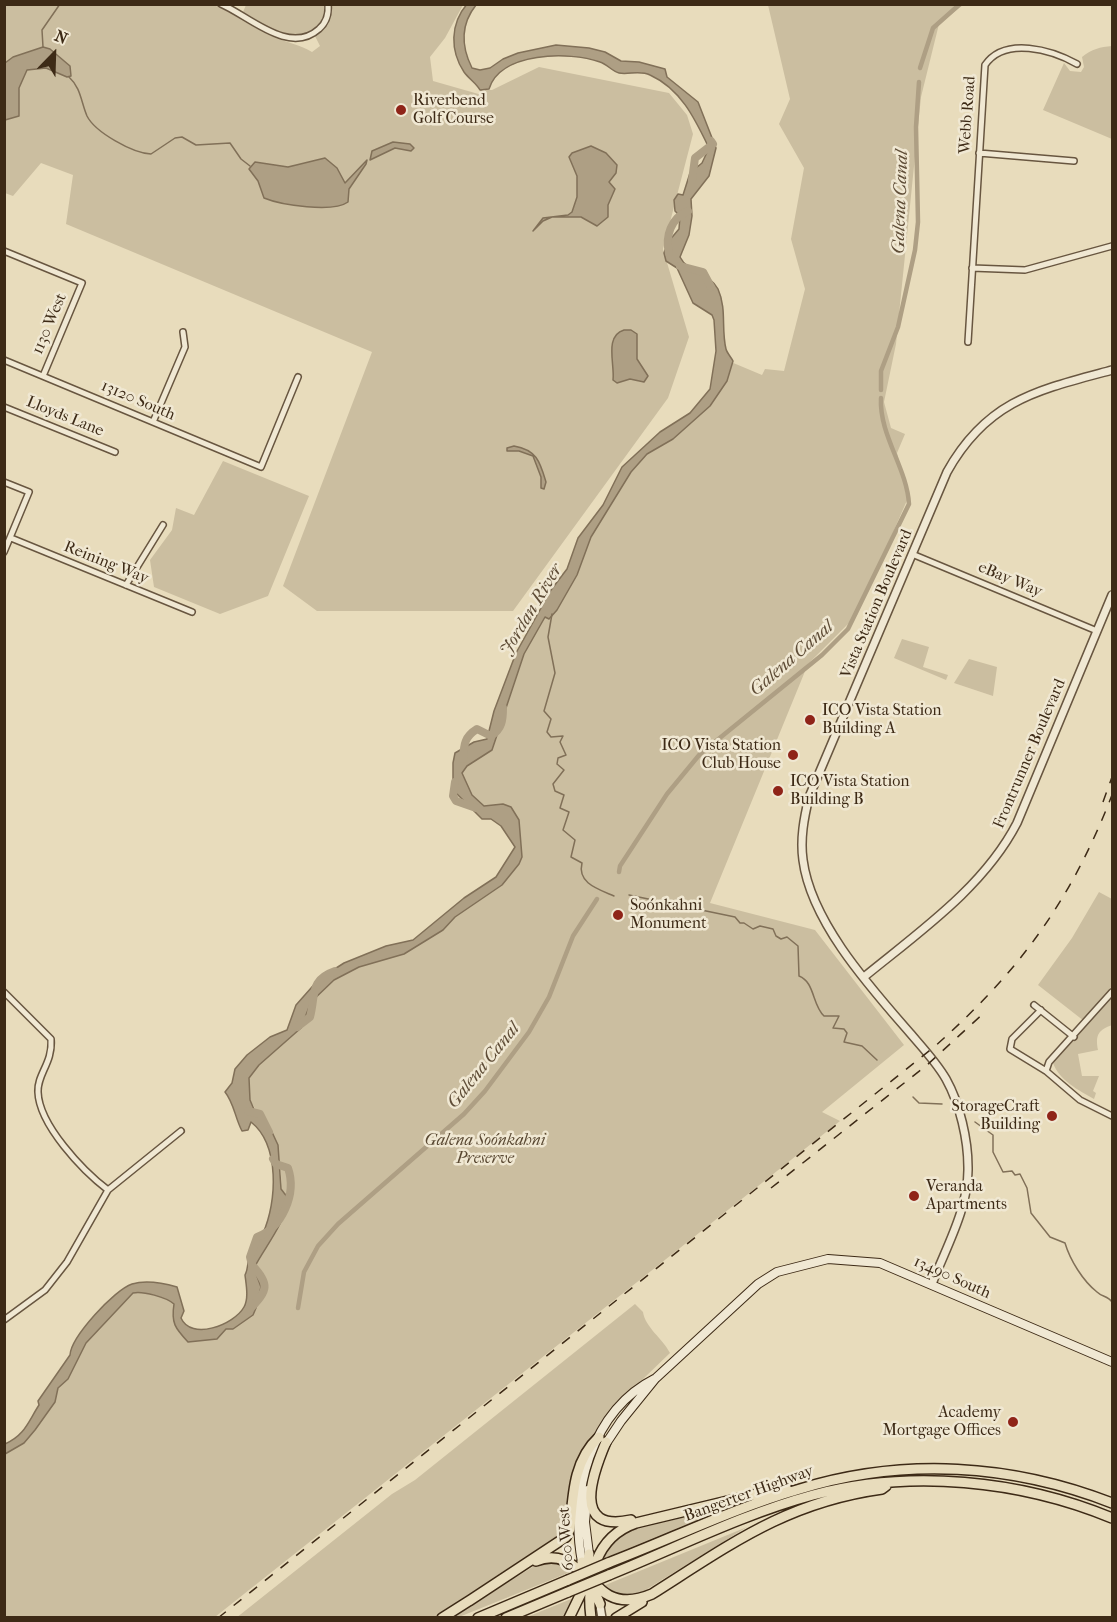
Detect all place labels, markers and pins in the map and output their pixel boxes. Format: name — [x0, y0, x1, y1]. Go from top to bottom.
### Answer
place label: Riverbend Golf Course — [413, 91, 494, 129]
marker: Riverbend Golf Course — [394, 103, 408, 117]
place label: ICO Vista Station Building A — [822, 701, 941, 739]
marker: ICO Vista Station Building A — [803, 713, 817, 727]
place label: ICO Vista Station Club House — [662, 736, 781, 774]
marker: ICO Vista Station Club House — [786, 748, 800, 762]
place label: ICO Vista Station Building B — [790, 772, 909, 810]
marker: ICO Vista Station Building B — [771, 784, 785, 798]
place label: Soónkahni Monument — [630, 896, 707, 934]
marker: Soónkahni Monument — [611, 908, 625, 922]
place label: StorageCraft Building — [951, 1097, 1040, 1135]
marker: StorageCraft Building — [1045, 1109, 1059, 1123]
place label: Veranda Apartments — [926, 1177, 1007, 1215]
marker: Veranda Apartments — [907, 1189, 921, 1203]
place label: Academy Mortgage Offices — [883, 1403, 1001, 1441]
marker: Academy Mortgage Offices — [1006, 1415, 1020, 1429]

